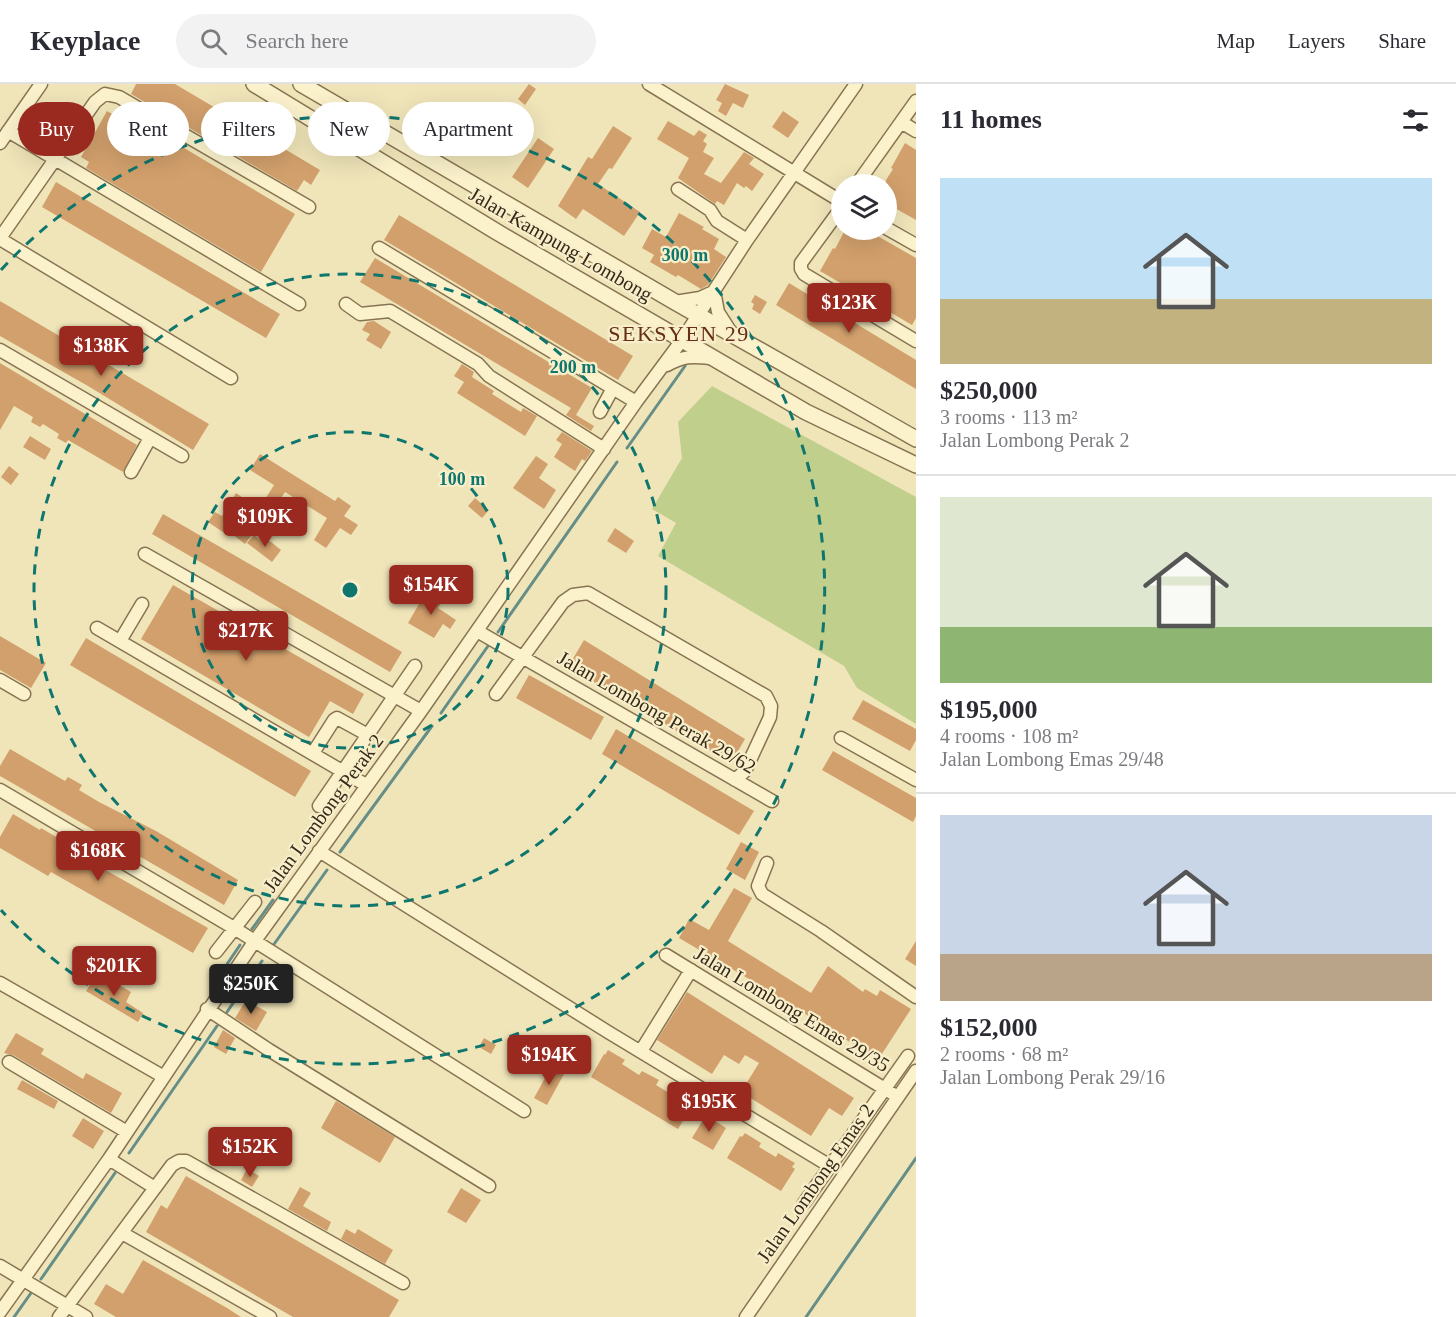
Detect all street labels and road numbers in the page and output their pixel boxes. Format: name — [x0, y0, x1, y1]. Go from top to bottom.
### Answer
street label: Jalan Kampung Lombong — [465, 183, 656, 306]
street label: Jalan Lombong Perak 29/62 — [554, 646, 760, 779]
street label: Jalan Lombong Perak 2 — [258, 730, 388, 897]
street label: Jalan Lombong Emas 29/35 — [690, 942, 894, 1077]
street label: Jalan Lombong Emas 2 — [752, 1100, 879, 1267]

